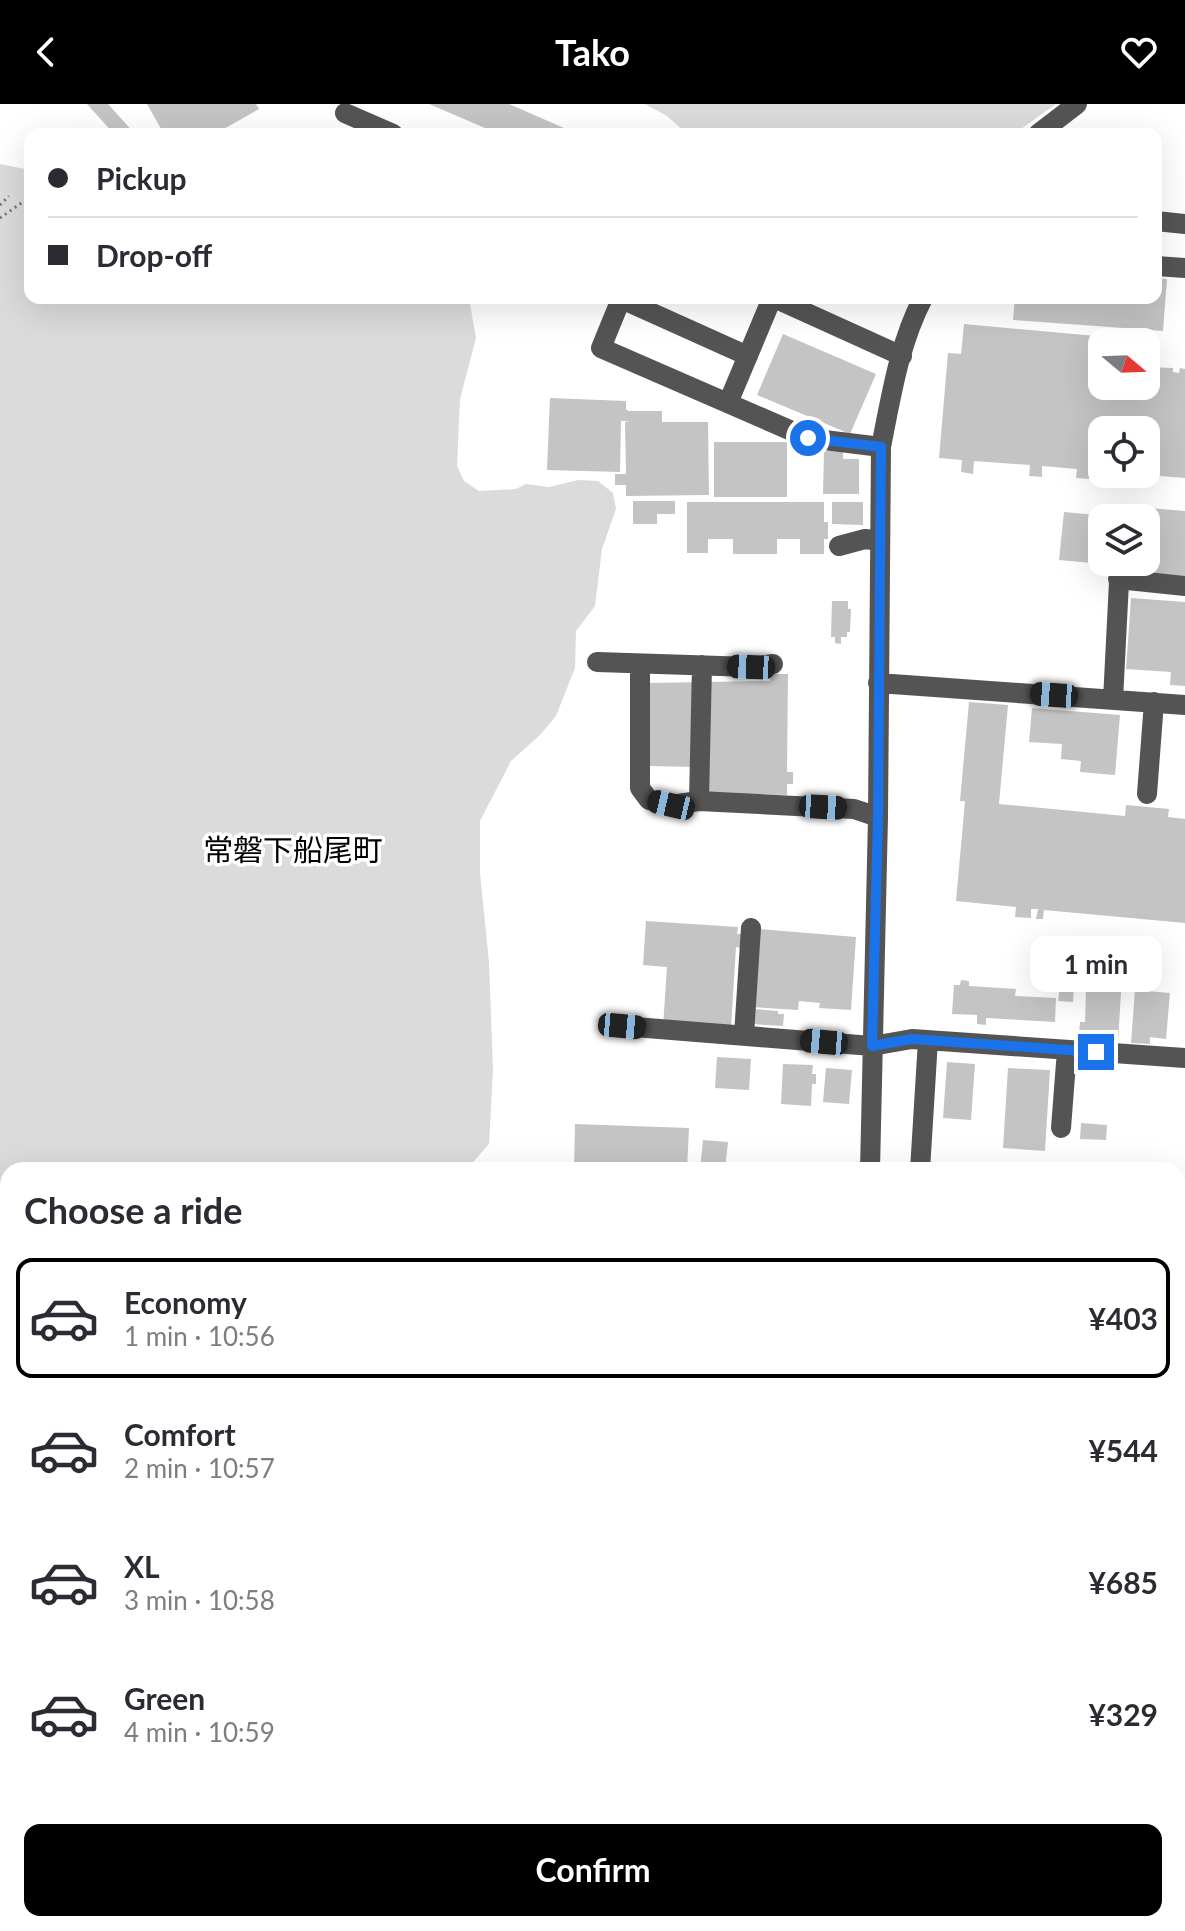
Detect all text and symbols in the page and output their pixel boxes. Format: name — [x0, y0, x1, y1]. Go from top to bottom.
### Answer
icon: back — [24, 30, 68, 74]
text: Tako — [555, 30, 630, 74]
icon: heart — [1117, 30, 1161, 74]
text: Pickup — [96, 160, 187, 196]
text: Drop-off — [96, 237, 212, 273]
north arrow — [1088, 328, 1160, 400]
map controls — [1088, 328, 1160, 576]
button: locate — [1088, 416, 1160, 488]
route start — [790, 420, 826, 456]
button: layers — [1088, 504, 1160, 576]
car — [727, 654, 775, 680]
car — [1029, 681, 1079, 709]
car — [645, 788, 697, 822]
car — [798, 794, 848, 820]
district label: 常磐下船尾町 — [203, 831, 383, 867]
callout: 1 min — [1030, 936, 1162, 992]
text: 1 min — [1064, 948, 1128, 980]
car — [597, 1012, 647, 1040]
car — [799, 1028, 849, 1056]
route end — [1078, 1034, 1114, 1070]
text: Choose a ride — [24, 1188, 243, 1232]
icon: car — [28, 1282, 100, 1354]
text: Economy — [124, 1284, 247, 1320]
text: ¥403 — [1088, 1300, 1158, 1336]
text: 1 min · 10:56 — [124, 1320, 275, 1352]
icon: car — [28, 1414, 100, 1486]
text: Comfort — [124, 1416, 236, 1452]
text: ¥544 — [1088, 1432, 1158, 1468]
text: 2 min · 10:57 — [124, 1452, 275, 1484]
icon: car — [28, 1546, 100, 1618]
text: XL — [124, 1548, 160, 1584]
text: ¥685 — [1088, 1564, 1158, 1600]
text: 3 min · 10:58 — [124, 1584, 275, 1616]
icon: car — [28, 1678, 100, 1750]
text: Green — [124, 1680, 205, 1716]
text: ¥329 — [1088, 1696, 1158, 1732]
text: 4 min · 10:59 — [124, 1716, 275, 1748]
button: Confirm — [24, 1824, 1162, 1916]

